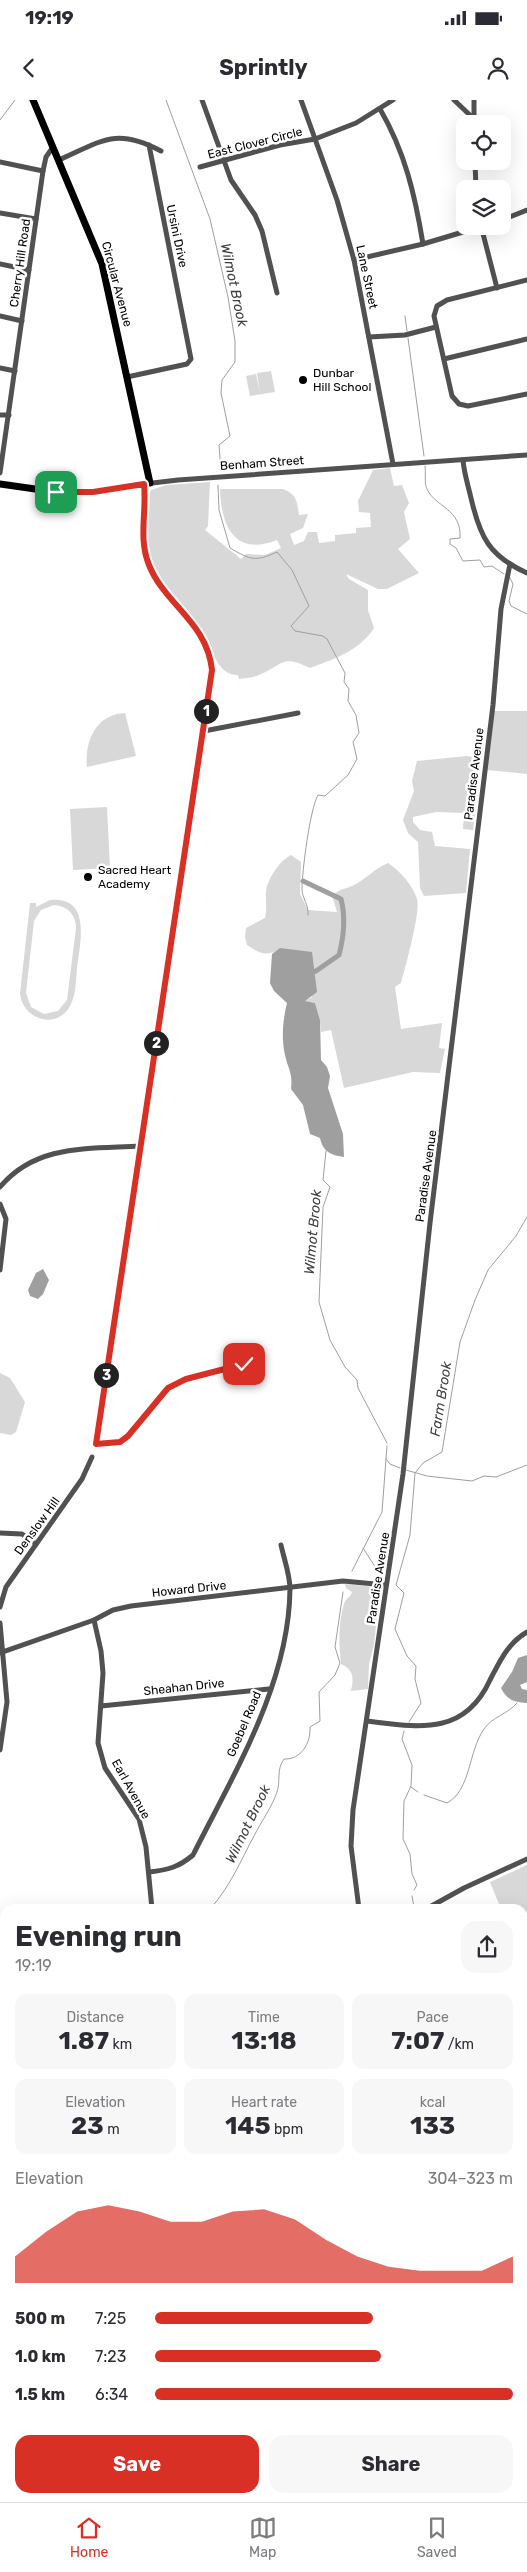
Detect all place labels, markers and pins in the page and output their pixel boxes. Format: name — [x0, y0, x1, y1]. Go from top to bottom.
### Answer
place label: Dunbar Hill School — [313, 366, 371, 394]
marker: Dunbar Hill School — [297, 374, 309, 386]
pin — [35, 471, 77, 513]
pin: 1 — [194, 698, 218, 724]
place label: Sacred Heart Academy — [98, 863, 171, 891]
marker: Sacred Heart Academy — [82, 871, 94, 883]
pin: 2 — [144, 1030, 168, 1056]
pin — [223, 1343, 265, 1385]
pin: 3 — [94, 1362, 118, 1388]

